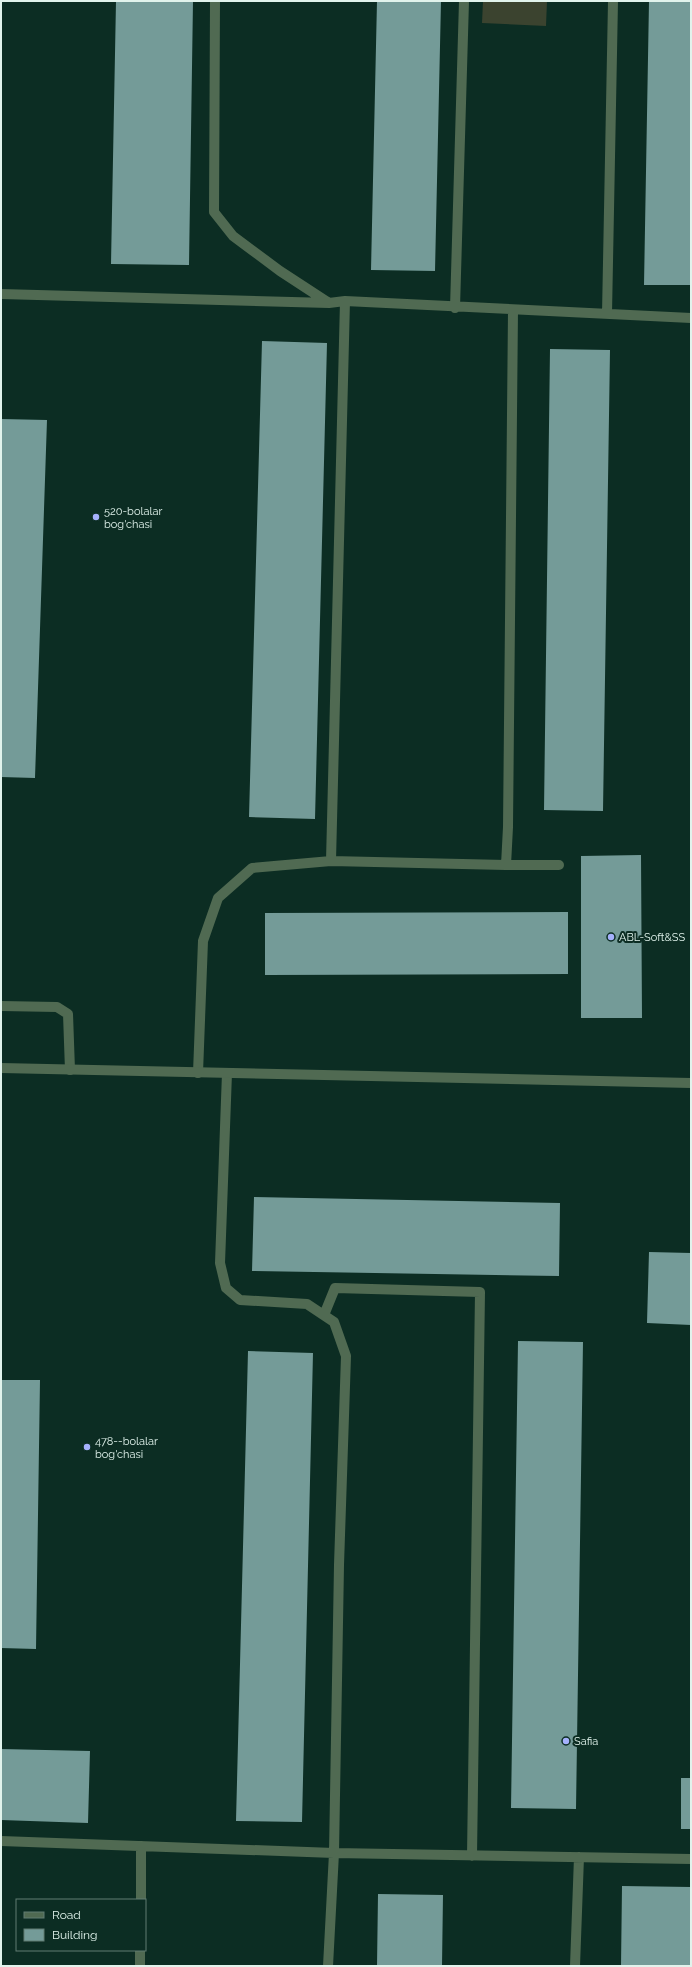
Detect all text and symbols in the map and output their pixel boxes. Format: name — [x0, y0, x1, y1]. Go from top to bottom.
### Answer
place label: 520-bolalar bog'chasi — [104, 505, 162, 531]
marker: 520-bolalar bog'chasi — [91, 512, 101, 522]
place label: ABL-Soft&SS — [619, 931, 686, 944]
marker: ABL-Soft&SS — [606, 932, 616, 942]
place label: 478--bolalar bog'chasi — [95, 1435, 158, 1461]
marker: 478--bolalar bog'chasi — [82, 1442, 92, 1452]
place label: Safia — [574, 1735, 598, 1748]
marker: Safia — [561, 1736, 571, 1746]
legend — [16, 1899, 146, 1951]
text: Road — [52, 1908, 81, 1922]
text: Building — [52, 1928, 98, 1942]

